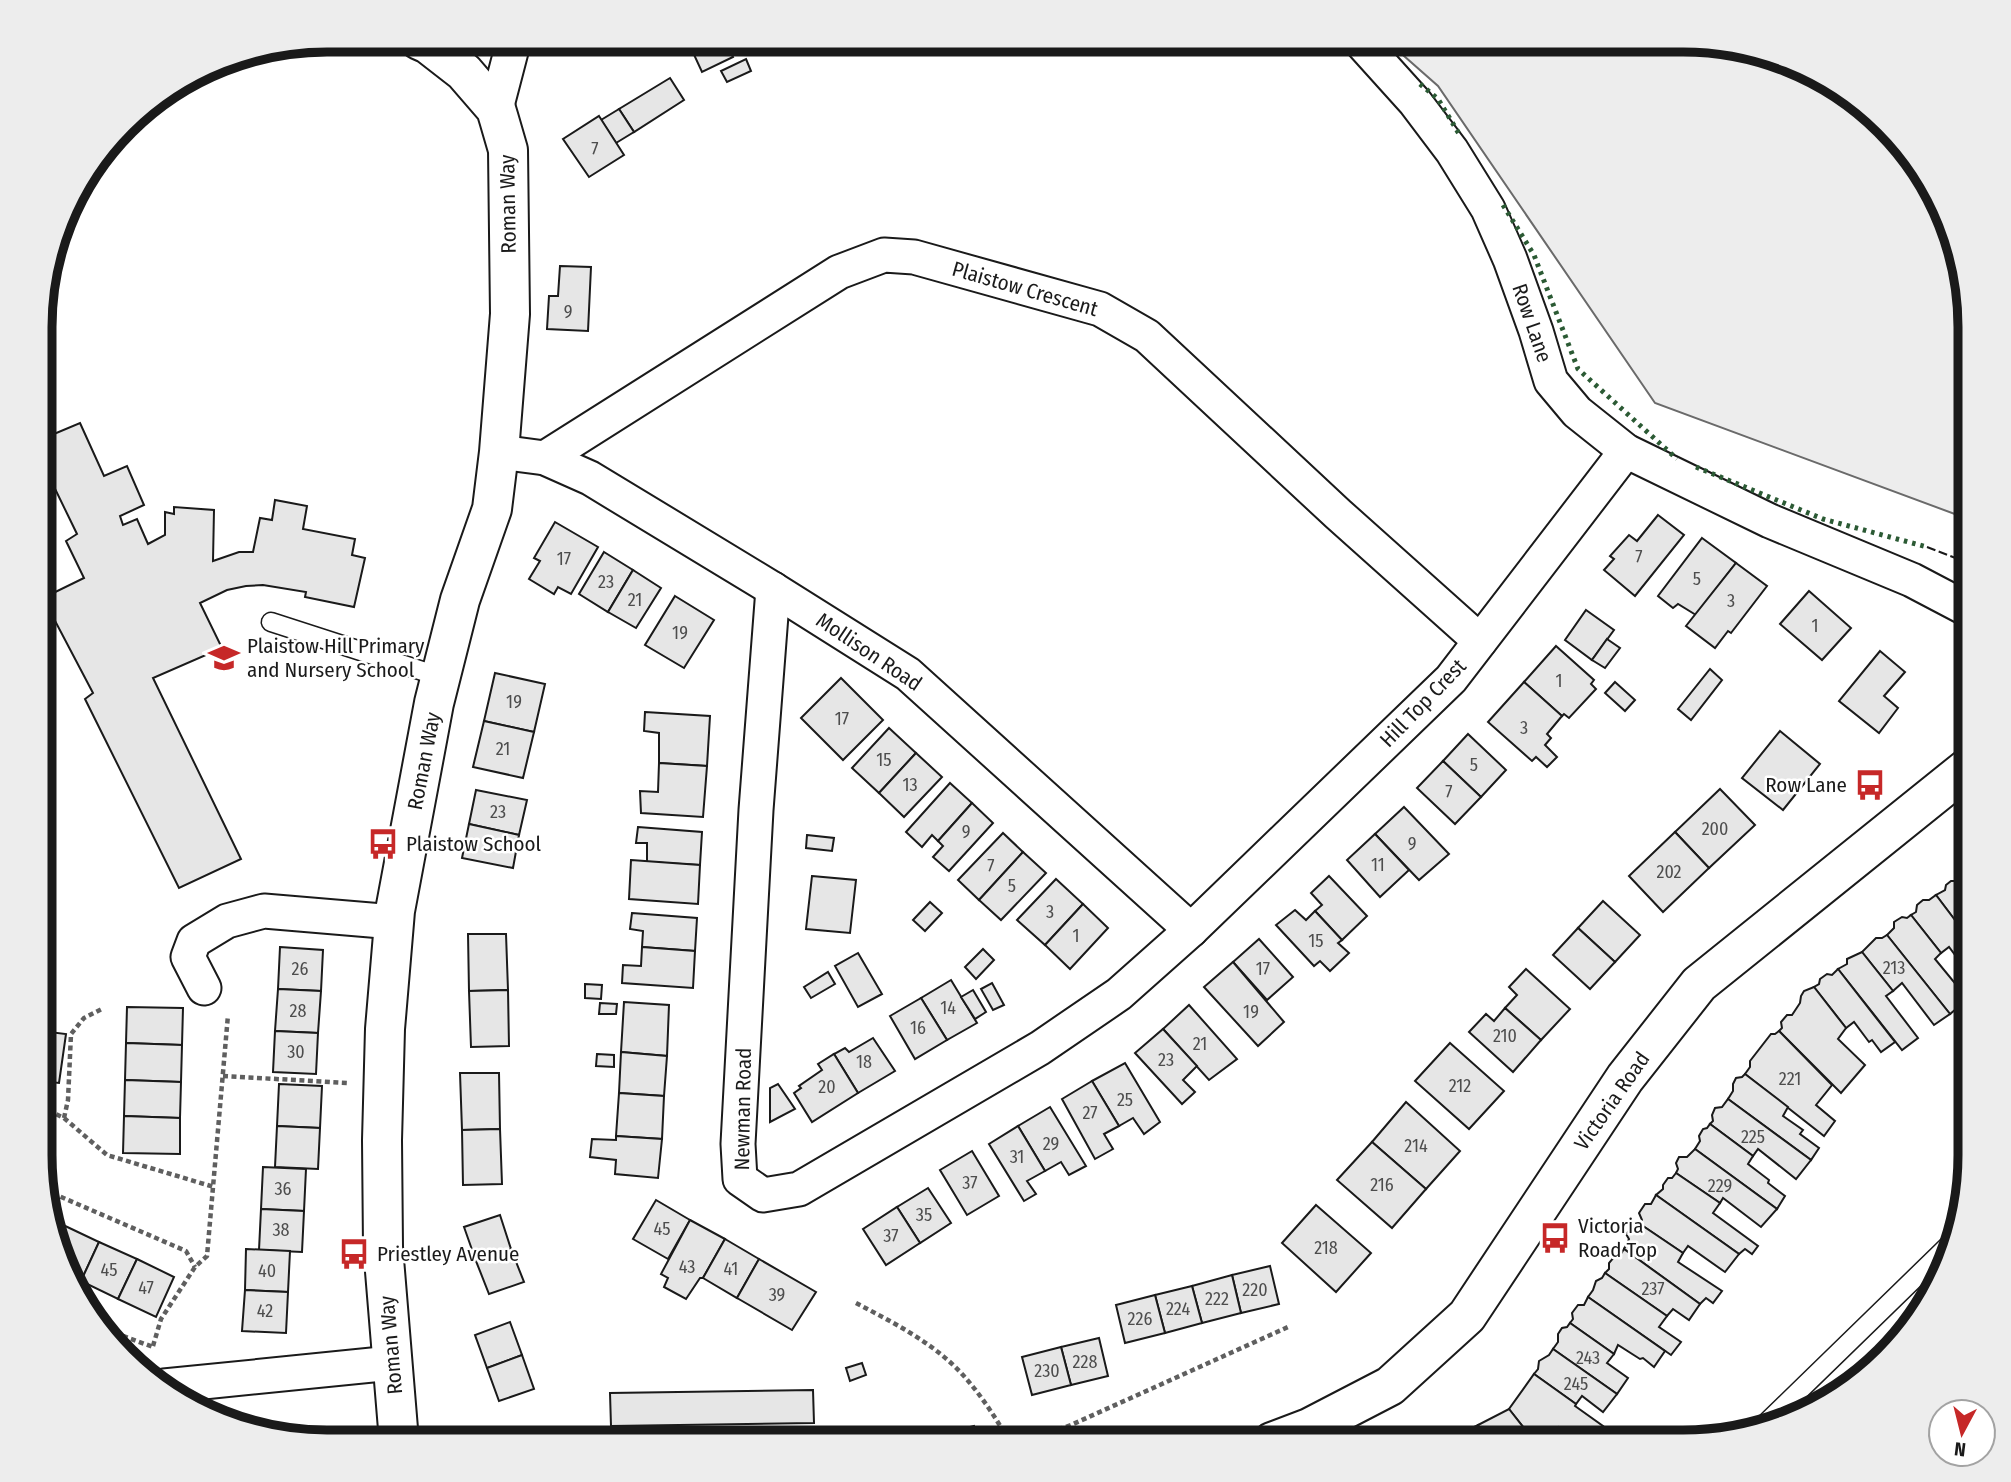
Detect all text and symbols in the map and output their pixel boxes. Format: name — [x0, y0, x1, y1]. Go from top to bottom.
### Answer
house number: 7 — [591, 138, 599, 160]
street label: Roman Way — [494, 154, 522, 254]
street label: Plaistow Crescent — [949, 256, 1101, 322]
street label: Row Lane — [1506, 280, 1558, 366]
house number: 9 — [564, 301, 572, 323]
house number: 7 — [1635, 546, 1643, 568]
house number: 17 — [557, 548, 571, 570]
house number: 5 — [1693, 568, 1701, 590]
house number: 23 — [598, 571, 614, 593]
house number: 21 — [628, 589, 642, 611]
house number: 3 — [1727, 590, 1735, 612]
street label: Mollison Road — [811, 607, 927, 697]
house number: 1 — [1811, 615, 1819, 637]
house number: 19 — [672, 622, 688, 644]
place label: Plaistow Hill Primary and Nursery School — [247, 633, 425, 683]
school or university icon: Plaistow Hill Primary and Nursery School — [207, 641, 241, 675]
street label: Hill Top Crest — [1374, 653, 1472, 753]
house number: 1 — [1555, 670, 1563, 692]
house number: 19 — [506, 691, 522, 713]
house number: 17 — [835, 708, 849, 730]
street label: Roman Way — [402, 709, 446, 812]
house number: 3 — [1520, 717, 1528, 739]
house number: 21 — [496, 738, 510, 760]
house number: 15 — [876, 749, 892, 771]
house number: 5 — [1470, 754, 1478, 776]
bus stop icon: Row Lane — [1853, 768, 1887, 802]
place label: Row Lane — [1765, 772, 1847, 798]
house number: 13 — [902, 774, 918, 796]
house number: 7 — [1445, 781, 1453, 803]
house number: 23 — [490, 801, 506, 823]
house number: 200 — [1702, 818, 1728, 840]
house number: 9 — [962, 821, 970, 843]
bus stop icon: Plaistow School — [366, 827, 400, 861]
place label: Plaistow School — [406, 831, 542, 857]
house number: 9 — [1408, 833, 1416, 855]
house number: 11 — [1371, 854, 1385, 876]
house number: 7 — [987, 855, 995, 877]
house number: 202 — [1656, 861, 1682, 883]
house number: 5 — [1008, 875, 1016, 897]
house number: 3 — [1046, 901, 1054, 923]
house number: 1 — [1072, 925, 1080, 947]
house number: 15 — [1308, 930, 1324, 952]
house number: 213 — [1883, 957, 1905, 979]
house number: 26 — [292, 958, 309, 980]
house number: 17 — [1256, 958, 1270, 980]
house number: 14 — [940, 997, 956, 1019]
house number: 28 — [290, 1000, 306, 1022]
house number: 19 — [1243, 1001, 1259, 1023]
house number: 16 — [910, 1017, 926, 1039]
house number: 210 — [1493, 1025, 1517, 1047]
house number: 21 — [1193, 1033, 1207, 1055]
house number: 30 — [287, 1041, 305, 1063]
street label: Newman Road — [729, 1047, 757, 1171]
street label: Victoria Road — [1569, 1047, 1655, 1155]
house number: 23 — [1158, 1049, 1174, 1071]
house number: 18 — [856, 1051, 872, 1073]
house number: 221 — [1779, 1068, 1801, 1090]
house number: 212 — [1449, 1075, 1471, 1097]
house number: 20 — [818, 1076, 836, 1098]
house number: 25 — [1117, 1089, 1133, 1111]
house number: 27 — [1082, 1102, 1098, 1124]
house number: 225 — [1741, 1126, 1765, 1148]
house number: 29 — [1043, 1133, 1059, 1155]
house number: 214 — [1404, 1135, 1428, 1157]
house number: 31 — [1010, 1146, 1024, 1168]
house number: 37 — [962, 1172, 978, 1194]
house number: 216 — [1370, 1174, 1394, 1196]
house number: 229 — [1708, 1175, 1732, 1197]
house number: 36 — [274, 1178, 292, 1200]
house number: 35 — [916, 1204, 932, 1226]
place label: Victoria Road Top — [1578, 1213, 1657, 1263]
house number: 45 — [654, 1218, 670, 1240]
house number: 38 — [272, 1219, 290, 1241]
bus stop icon: Victoria Road Top — [1538, 1221, 1572, 1255]
house number: 37 — [883, 1225, 899, 1247]
bus stop icon: Priestley Avenue — [337, 1237, 371, 1271]
house number: 218 — [1314, 1237, 1338, 1259]
place label: Priestley Avenue — [377, 1241, 519, 1267]
house number: 43 — [679, 1256, 695, 1278]
house number: 41 — [724, 1258, 738, 1280]
house number: 45 — [101, 1259, 117, 1281]
house number: 40 — [258, 1260, 276, 1282]
house number: 47 — [138, 1277, 154, 1299]
house number: 237 — [1641, 1278, 1665, 1300]
house number: 220 — [1242, 1279, 1268, 1301]
house number: 39 — [769, 1284, 785, 1306]
house number: 222 — [1205, 1288, 1229, 1310]
street label: Roman Way — [374, 1294, 408, 1395]
house number: 224 — [1166, 1298, 1190, 1320]
house number: 42 — [257, 1300, 273, 1322]
house number: 226 — [1128, 1308, 1152, 1330]
house number: 243 — [1576, 1347, 1600, 1369]
house number: 228 — [1073, 1351, 1097, 1373]
house number: 230 — [1034, 1360, 1060, 1382]
house number: 245 — [1564, 1373, 1588, 1395]
north arrow — [1927, 1398, 1997, 1468]
text: N — [1953, 1437, 1967, 1461]

